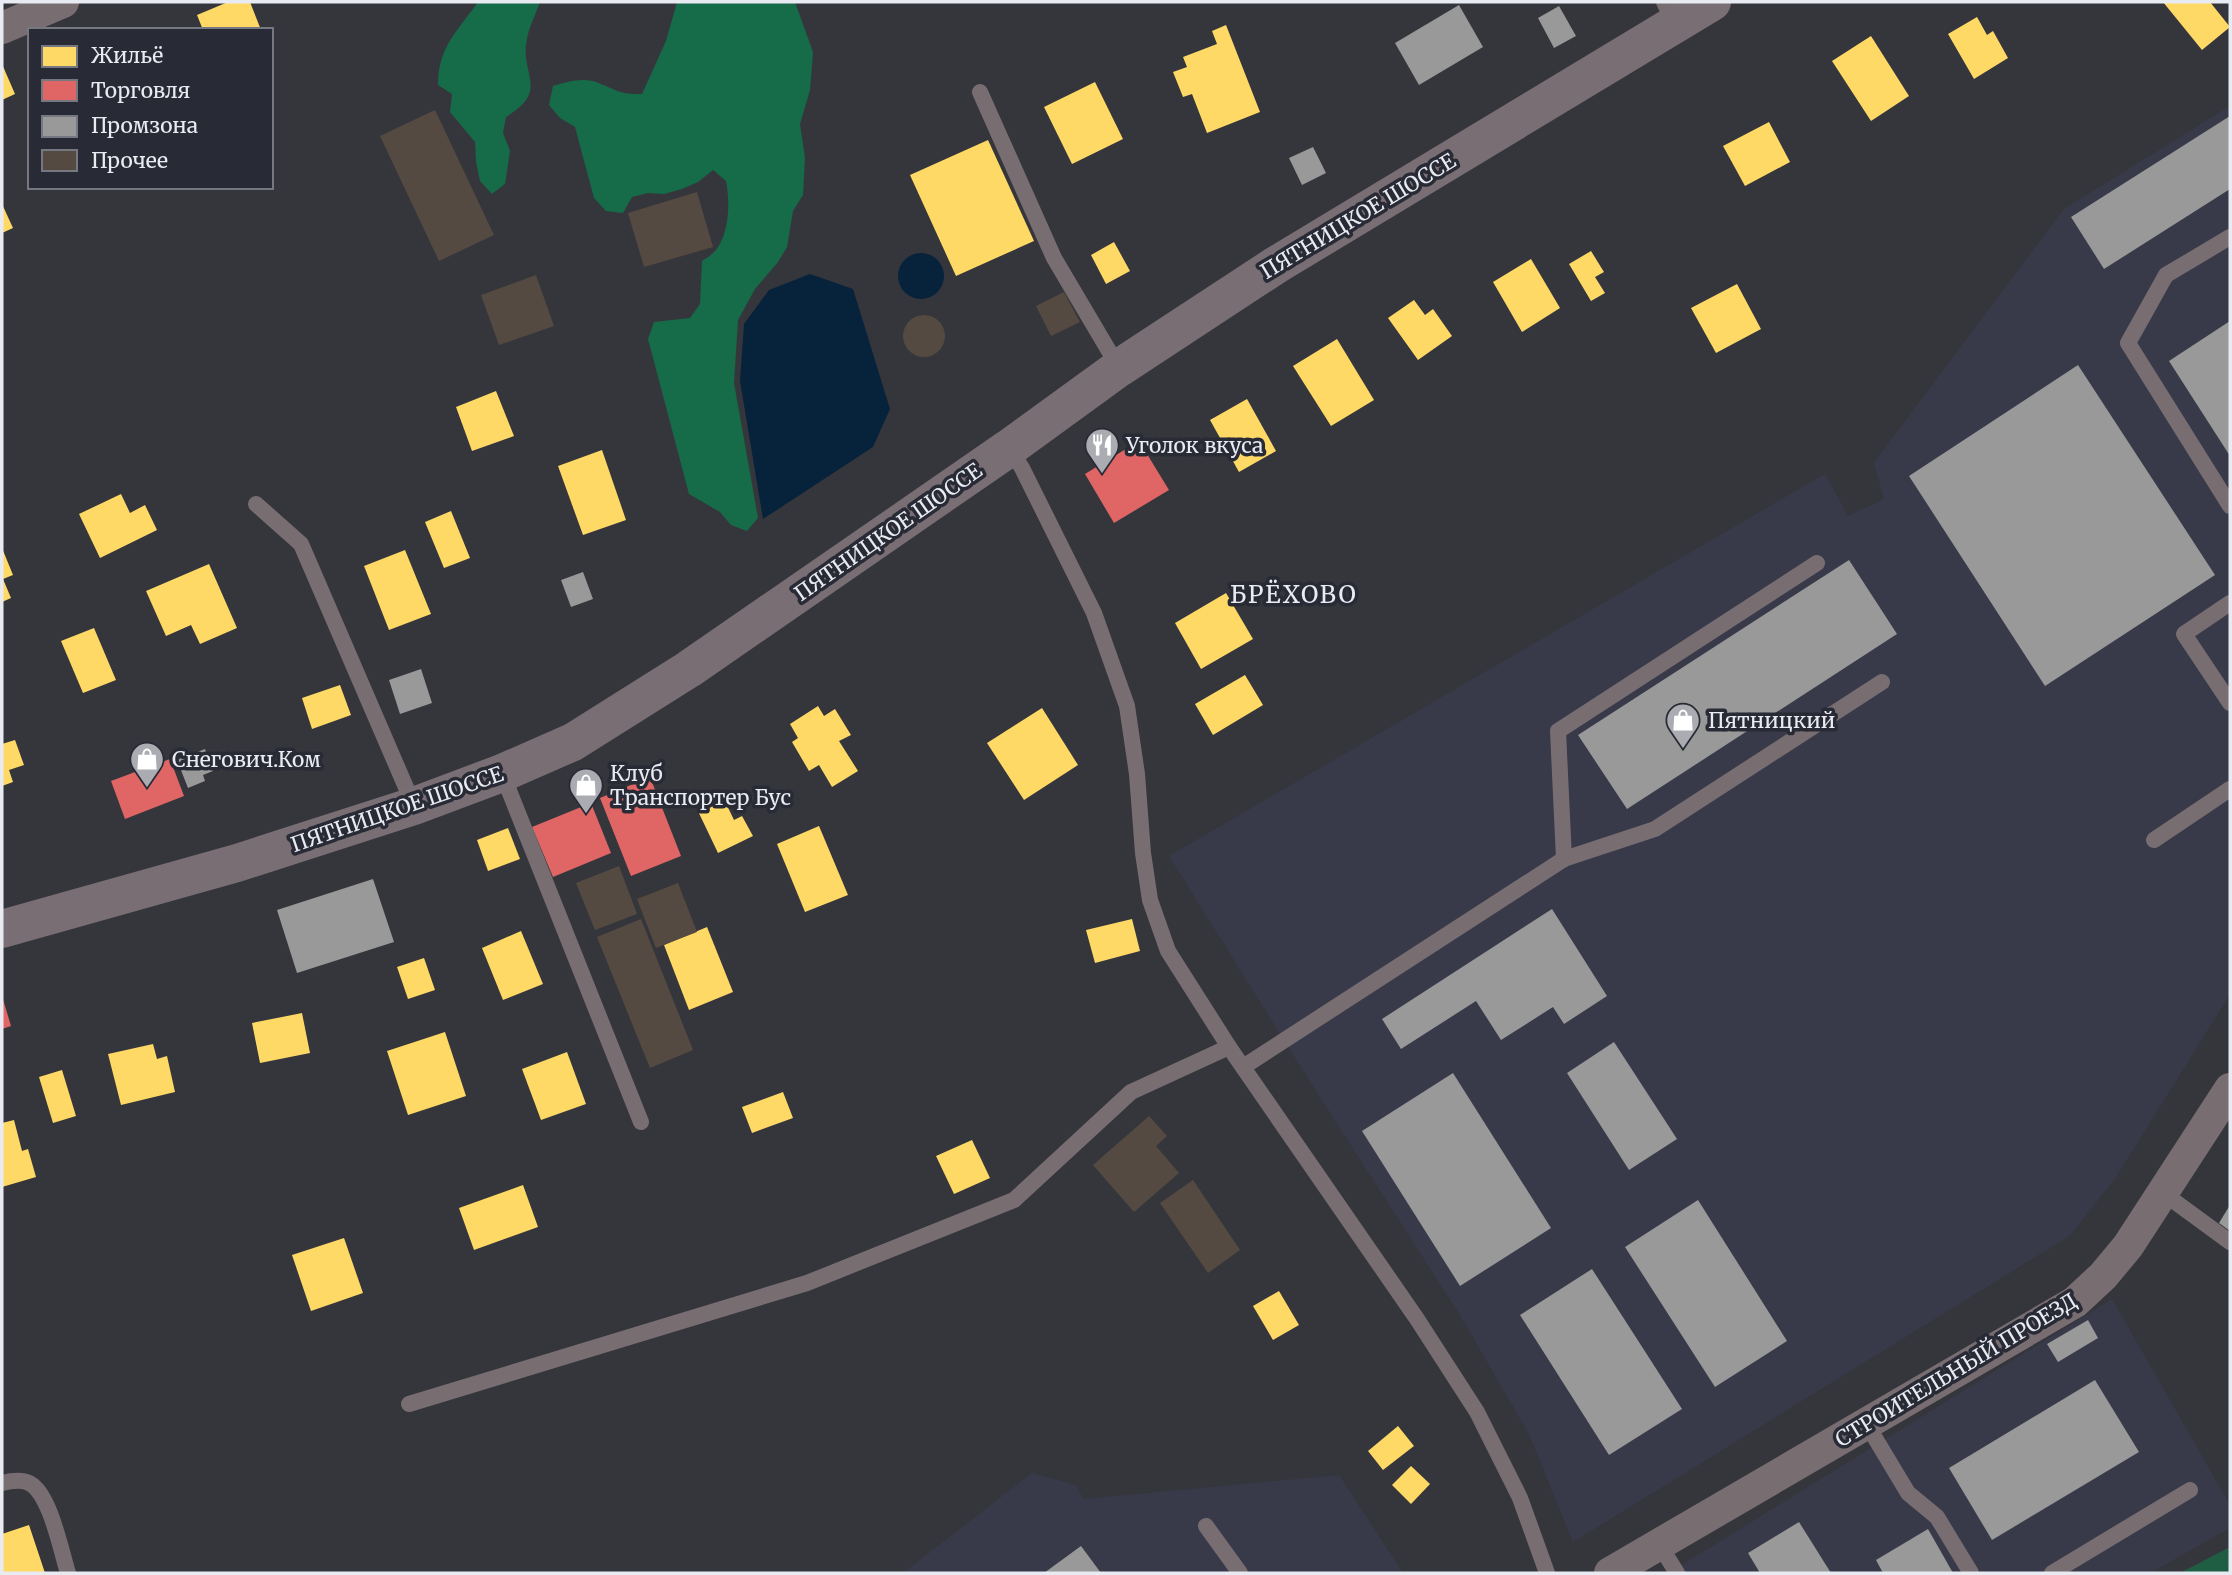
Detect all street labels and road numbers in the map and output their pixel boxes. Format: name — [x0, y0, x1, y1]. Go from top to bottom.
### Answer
street label: ПЯТНИЦКОЕ ШОССЕ — [1255, 147, 1461, 285]
street label: ПЯТНИЦКОЕ ШОССЕ — [789, 457, 988, 607]
street label: ПЯТНИЦКОЕ ШОССЕ — [287, 760, 507, 858]
street label: СТРОИТЕЛЬНЫЙ ПРОЕЗД — [1830, 1287, 2082, 1453]

